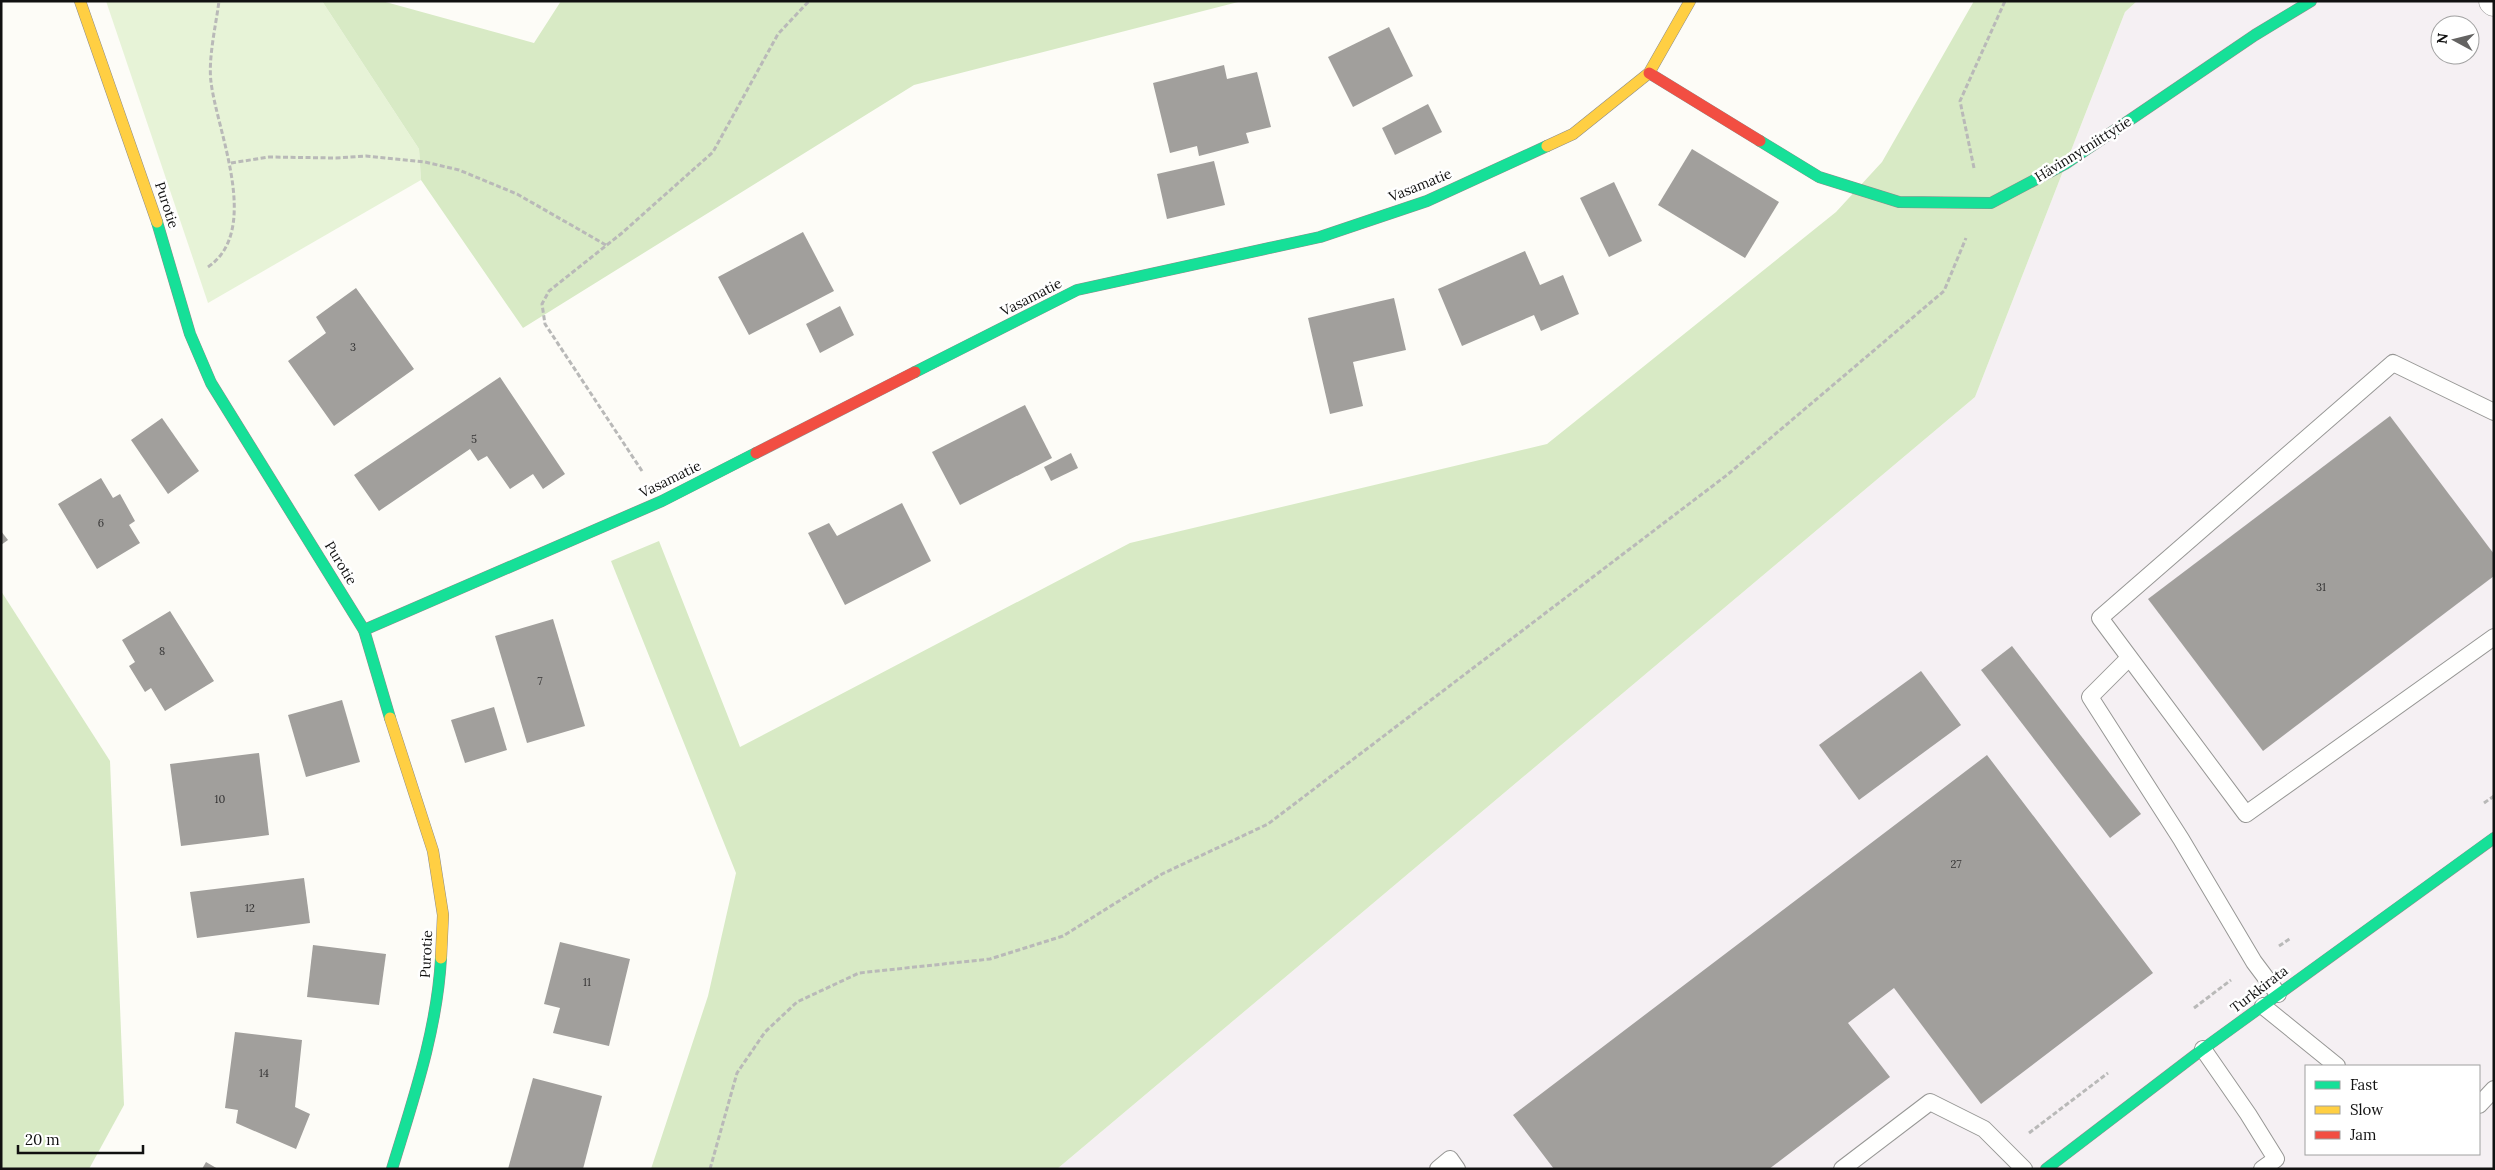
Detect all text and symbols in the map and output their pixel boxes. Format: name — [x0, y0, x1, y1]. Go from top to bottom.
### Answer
north arrow — [2430, 15, 2480, 65]
text: N — [2433, 32, 2452, 45]
street label: Hävinnytniittytie — [2031, 112, 2135, 186]
street label: Vasamatie — [1385, 164, 1454, 206]
street label: Purotie — [151, 179, 183, 231]
street label: Vasamatie — [996, 274, 1065, 321]
house number: 3 — [350, 340, 356, 354]
house number: 5 — [471, 432, 477, 446]
street label: Vasamatie — [635, 456, 704, 502]
house number: 6 — [98, 516, 104, 530]
street label: Purotie — [321, 538, 361, 589]
house number: 31 — [2316, 580, 2326, 594]
house number: 8 — [159, 644, 165, 658]
house number: 7 — [537, 674, 543, 688]
house number: 10 — [215, 792, 226, 806]
house number: 27 — [1951, 857, 1961, 871]
house number: 12 — [245, 901, 255, 915]
street label: Purotie — [416, 929, 436, 978]
street label: Turkkirata — [2226, 961, 2292, 1017]
house number: 11 — [583, 975, 591, 989]
legend — [2305, 1065, 2480, 1155]
house number: 14 — [259, 1066, 269, 1080]
text: Fast — [2350, 1075, 2378, 1094]
text: Slow — [2350, 1100, 2383, 1119]
scale bar — [18, 1122, 142, 1154]
text: Jam — [2349, 1125, 2377, 1144]
text: 20 m — [25, 1130, 60, 1149]

